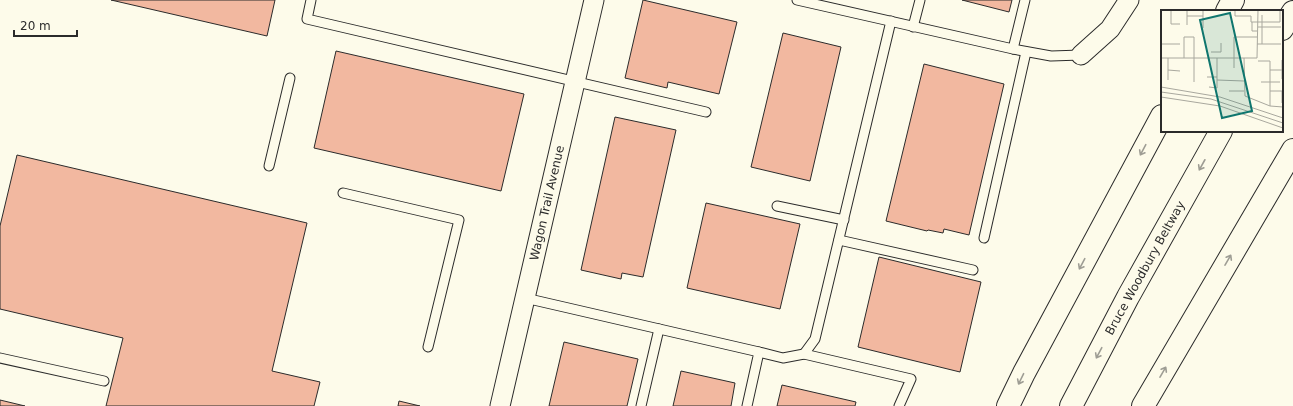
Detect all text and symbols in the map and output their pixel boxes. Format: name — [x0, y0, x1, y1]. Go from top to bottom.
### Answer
inset map — [1161, 10, 1283, 132]
scale bar — [14, 12, 77, 38]
text: 20 m — [20, 19, 51, 33]
street label: Wagon Trail Avenue — [527, 144, 567, 262]
one-way arrow — [1139, 144, 1147, 156]
one-way arrow — [1198, 159, 1206, 171]
street label: Bruce Woodbury Beltway — [1102, 199, 1188, 337]
one-way arrow — [1225, 254, 1233, 266]
one-way arrow — [1077, 258, 1085, 270]
one-way arrow — [1095, 346, 1102, 358]
one-way arrow — [1159, 366, 1167, 378]
one-way arrow — [1017, 373, 1024, 385]

